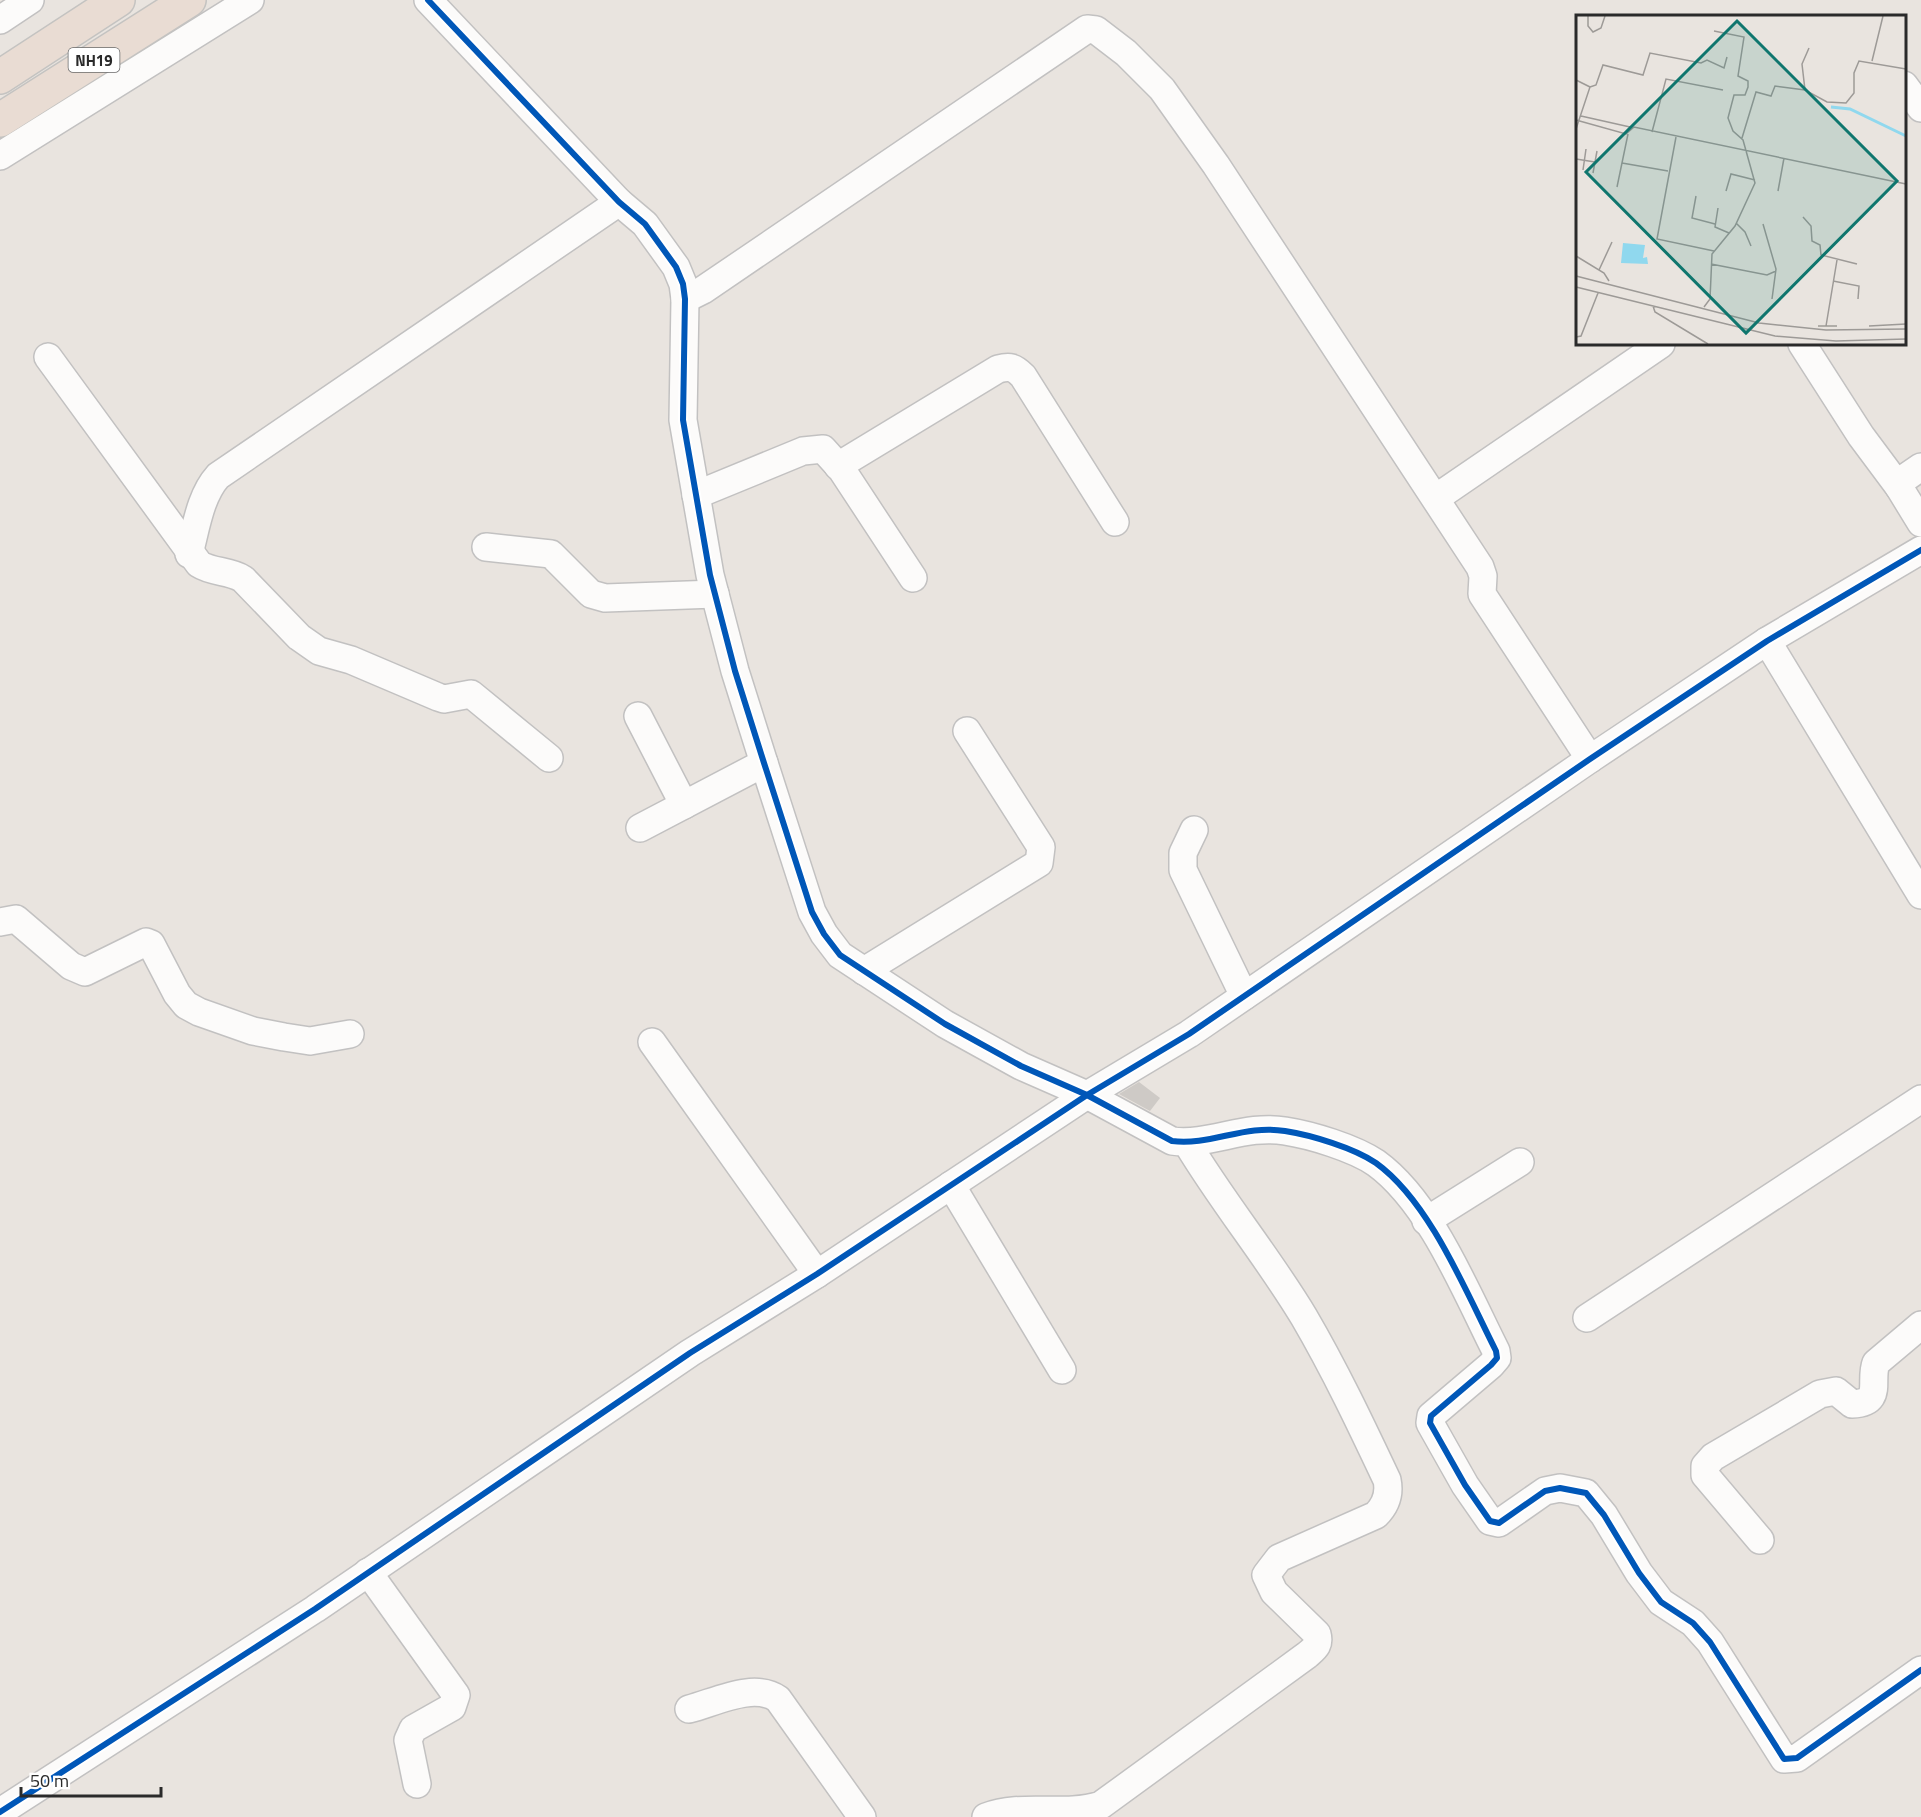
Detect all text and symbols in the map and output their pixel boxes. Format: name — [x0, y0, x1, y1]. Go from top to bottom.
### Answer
inset map — [1576, 15, 1906, 345]
road number: NH19 — [68, 48, 119, 72]
scale bar — [21, 1760, 160, 1798]
text: 50 m — [30, 1767, 69, 1794]

